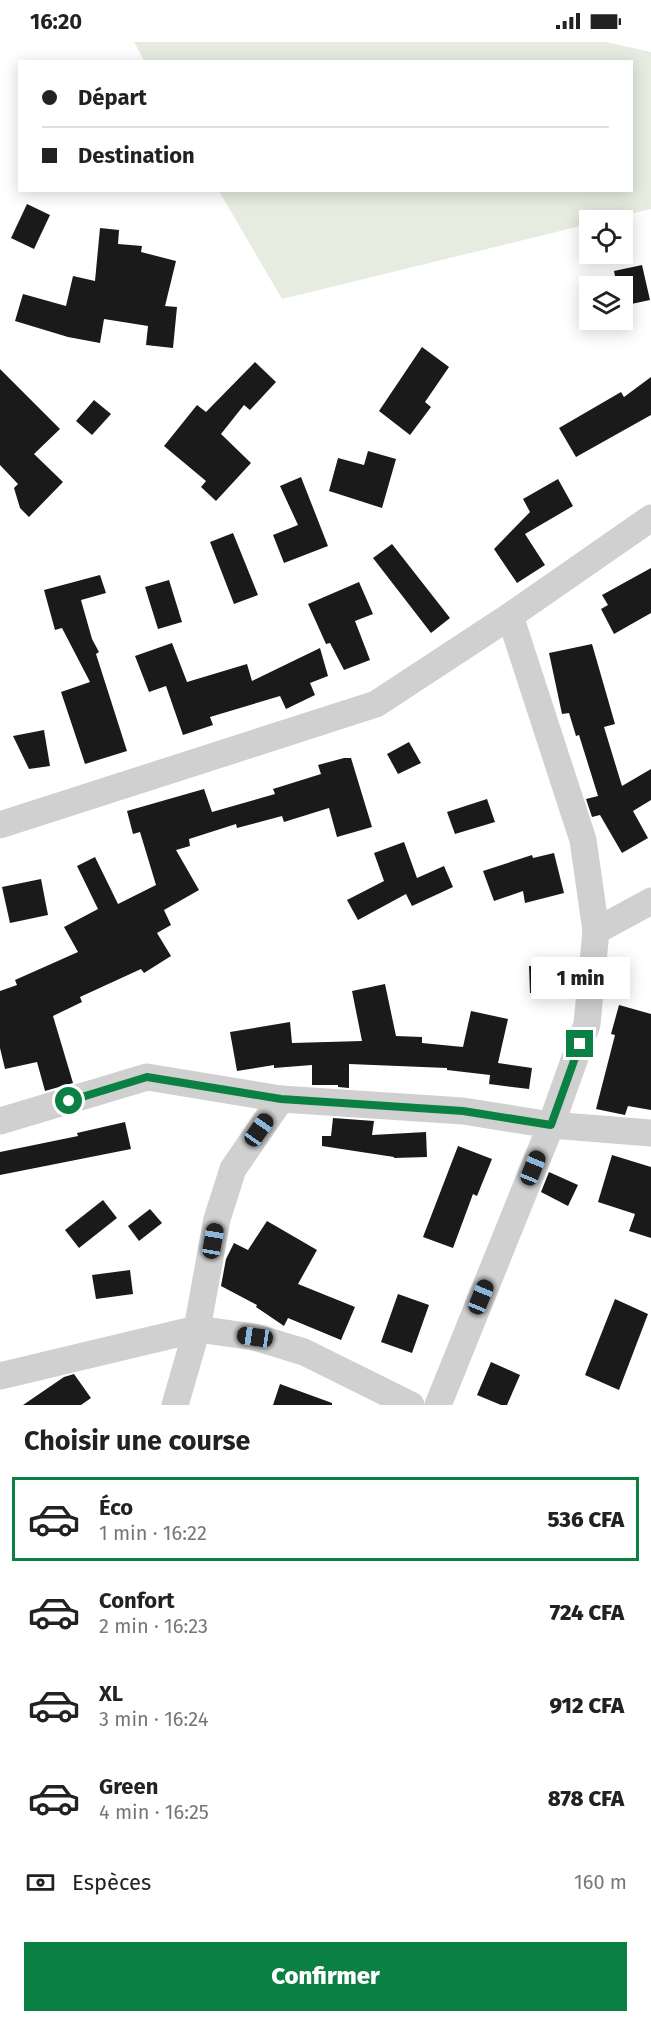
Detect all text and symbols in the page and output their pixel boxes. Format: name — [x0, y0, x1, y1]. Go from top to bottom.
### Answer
text: 16:20 — [30, 8, 82, 35]
text: Départ — [78, 84, 147, 111]
text: Destination — [78, 142, 195, 169]
map controls — [579, 210, 633, 330]
button: locate — [579, 210, 633, 264]
button: layers — [579, 276, 633, 330]
callout: 1 min — [530, 957, 630, 999]
text: 1 min — [557, 966, 604, 990]
route end — [566, 1030, 593, 1057]
route start — [55, 1087, 82, 1114]
car — [241, 1110, 277, 1150]
car — [518, 1148, 548, 1188]
car — [201, 1222, 225, 1260]
car — [466, 1277, 496, 1317]
car — [236, 1326, 274, 1348]
text: Choisir une course — [24, 1425, 250, 1457]
icon: car — [27, 1492, 81, 1546]
text: Éco — [99, 1494, 133, 1521]
text: 536 CFA — [548, 1506, 624, 1533]
text: 1 min · 16:22 — [99, 1521, 207, 1545]
icon: car — [27, 1585, 81, 1639]
text: Confort — [99, 1587, 175, 1614]
text: 724 CFA — [550, 1599, 624, 1626]
text: 2 min · 16:23 — [99, 1614, 208, 1638]
icon: car — [27, 1678, 81, 1732]
text: XL — [99, 1680, 123, 1707]
text: 912 CFA — [550, 1692, 624, 1719]
text: 3 min · 16:24 — [99, 1707, 208, 1731]
icon: car — [27, 1771, 81, 1825]
text: Green — [99, 1773, 158, 1800]
text: 878 CFA — [548, 1785, 624, 1812]
text: 4 min · 16:25 — [99, 1800, 209, 1824]
icon: cash — [24, 1866, 57, 1899]
text: Espèces — [72, 1869, 151, 1896]
text: 160 m — [574, 1870, 627, 1894]
button: Confirmer — [24, 1942, 627, 2011]

